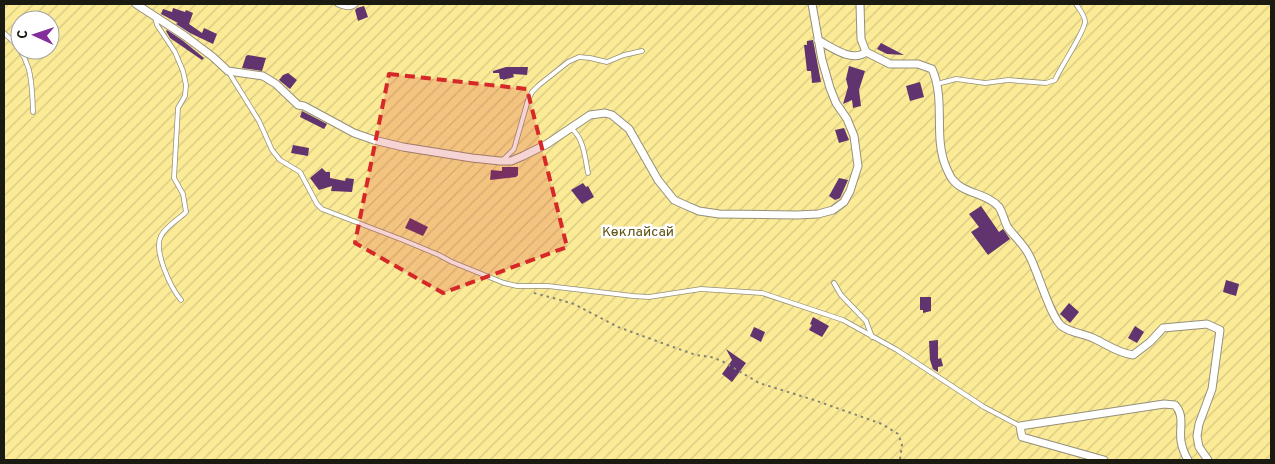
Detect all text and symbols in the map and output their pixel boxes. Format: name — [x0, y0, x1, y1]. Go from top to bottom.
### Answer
north arrow — [10, 10, 60, 60]
text: С — [15, 29, 32, 39]
park label: Көклайсай — [602, 224, 674, 241]

